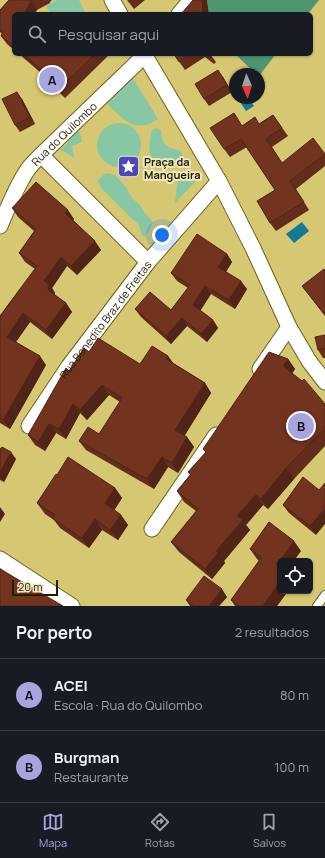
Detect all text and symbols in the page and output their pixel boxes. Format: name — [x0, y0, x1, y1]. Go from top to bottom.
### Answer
search box — [12, 12, 313, 56]
icon: search — [26, 23, 48, 45]
text: Pesquisar aqui — [58, 24, 159, 45]
pin: A — [39, 65, 65, 95]
north arrow — [229, 68, 265, 104]
street label: Rua do Quilombo — [28, 98, 100, 168]
place icon: Praça da Mangueira — [116, 154, 142, 180]
place label: Praça da Mangueira — [144, 154, 201, 182]
your location — [152, 225, 172, 245]
street label: Rua Benedito Braz de Freitas — [55, 257, 154, 381]
pin: B — [288, 411, 314, 441]
map controls — [277, 558, 313, 594]
button: locate — [277, 558, 313, 594]
scale bar — [12, 578, 58, 597]
text: 20 m — [18, 579, 43, 594]
text: Por perto — [16, 621, 92, 644]
text: 2 resultados — [235, 623, 309, 641]
text: ACEI — [54, 675, 88, 696]
text: A — [25, 686, 33, 704]
text: 80 m — [280, 686, 309, 704]
text: Escola · Rua do Quilombo — [54, 696, 202, 714]
text: Burgman — [54, 747, 119, 768]
text: B — [25, 758, 33, 776]
text: 100 m — [274, 758, 309, 776]
text: Restaurante — [54, 768, 129, 786]
tab: Mapa — [39, 811, 67, 850]
tab: Rotas — [145, 811, 175, 850]
tab: Salvos — [253, 811, 286, 850]

